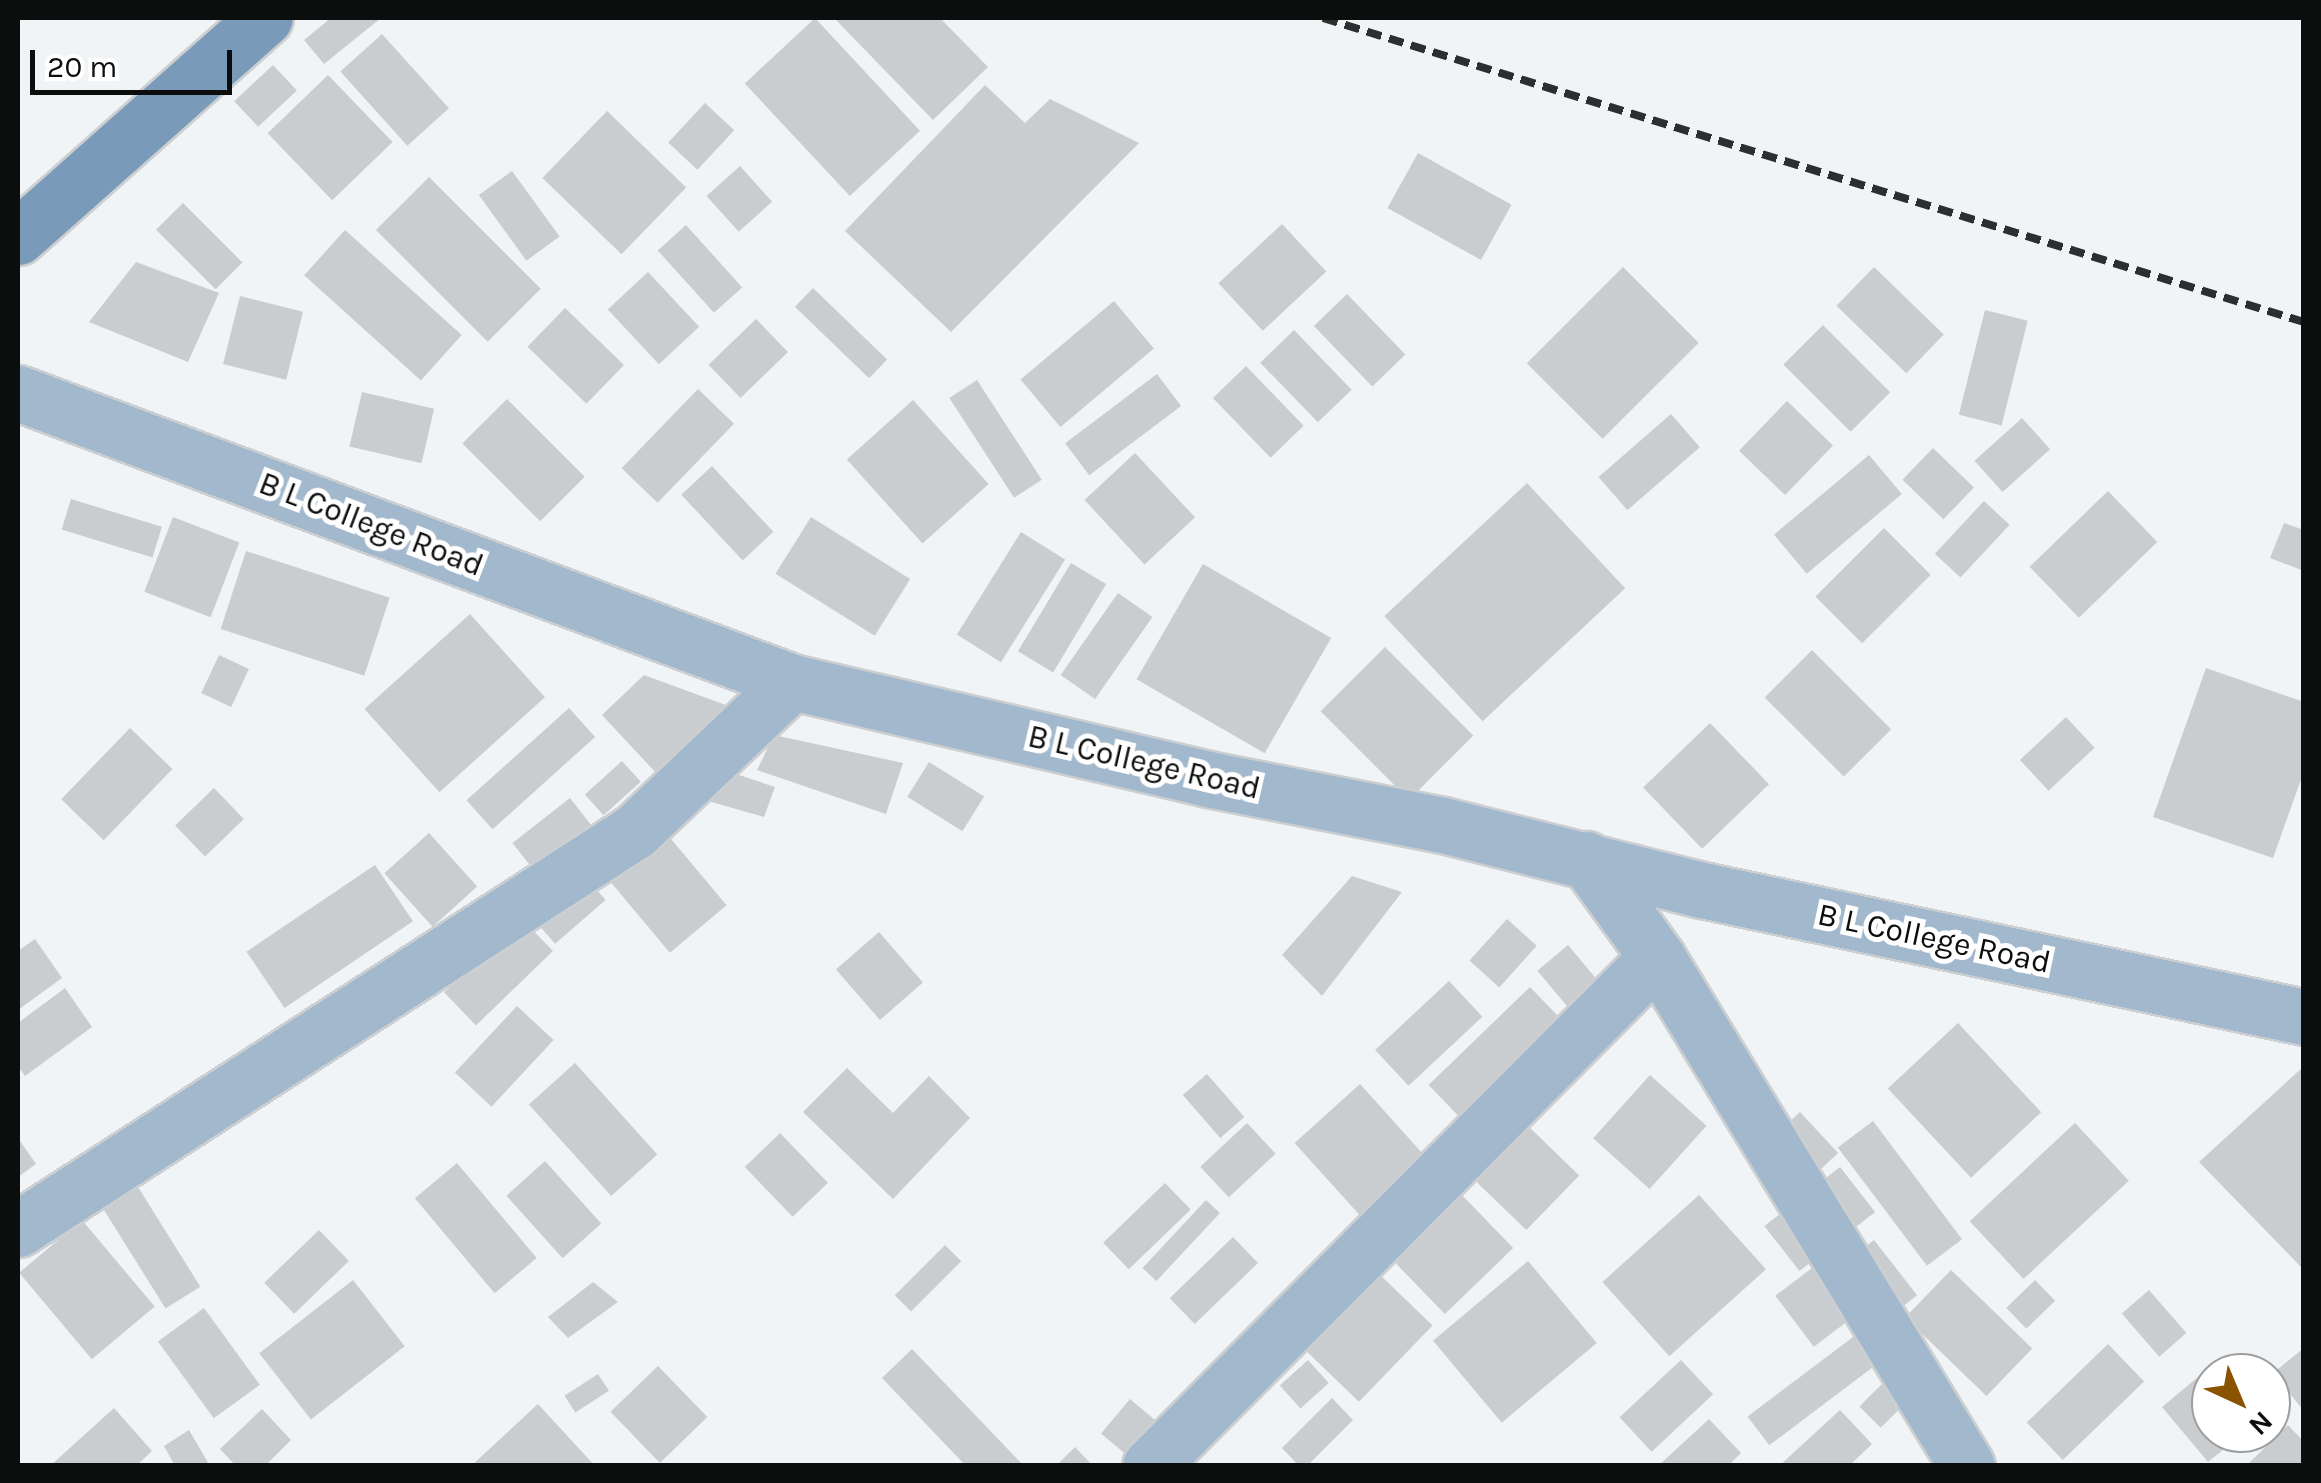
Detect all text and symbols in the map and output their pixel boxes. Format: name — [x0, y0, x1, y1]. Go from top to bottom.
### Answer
scale bar — [35, 30, 238, 92]
text: 20 m — [47, 49, 117, 85]
street label: B L College Road — [253, 465, 489, 585]
street label: B L College Road — [1024, 718, 1264, 808]
street label: B L College Road — [1814, 896, 2054, 982]
north arrow — [2191, 1353, 2291, 1453]
text: N — [2242, 1405, 2279, 1442]

